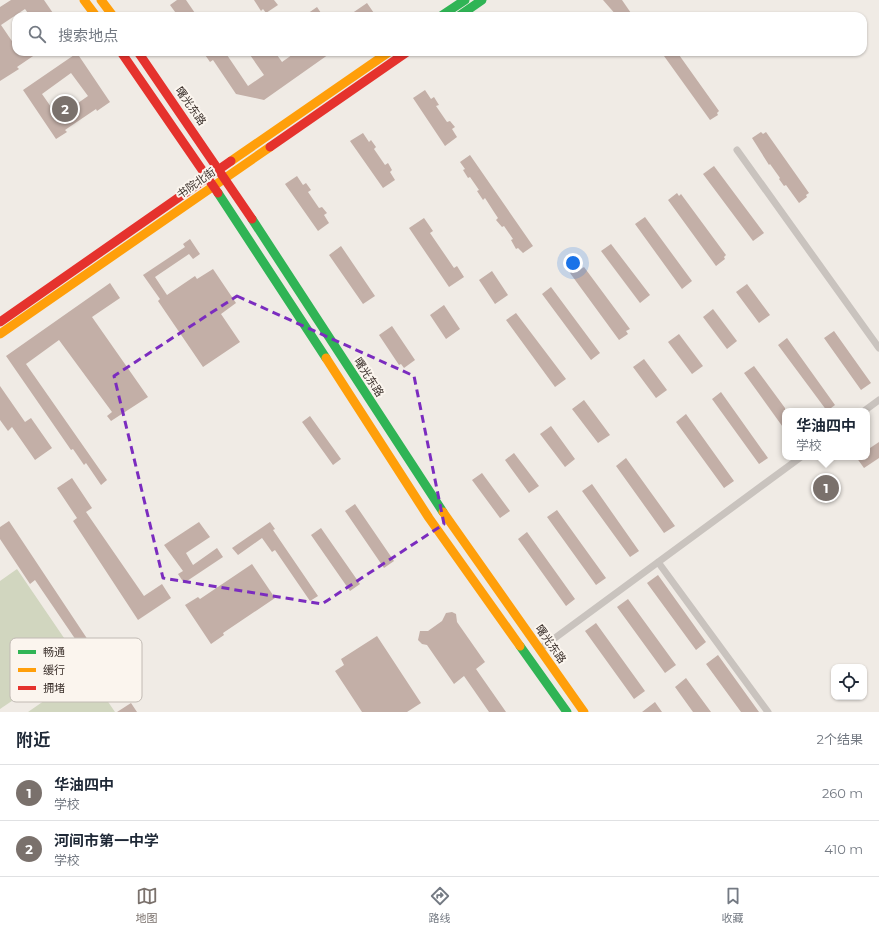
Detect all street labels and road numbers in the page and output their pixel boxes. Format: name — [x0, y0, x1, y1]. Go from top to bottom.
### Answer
street label: 曙光东路 — [173, 84, 209, 128]
street label: 书院北街 — [174, 165, 218, 201]
street label: 曙光东路 — [351, 355, 387, 399]
street label: 曙光东路 — [533, 622, 569, 666]

